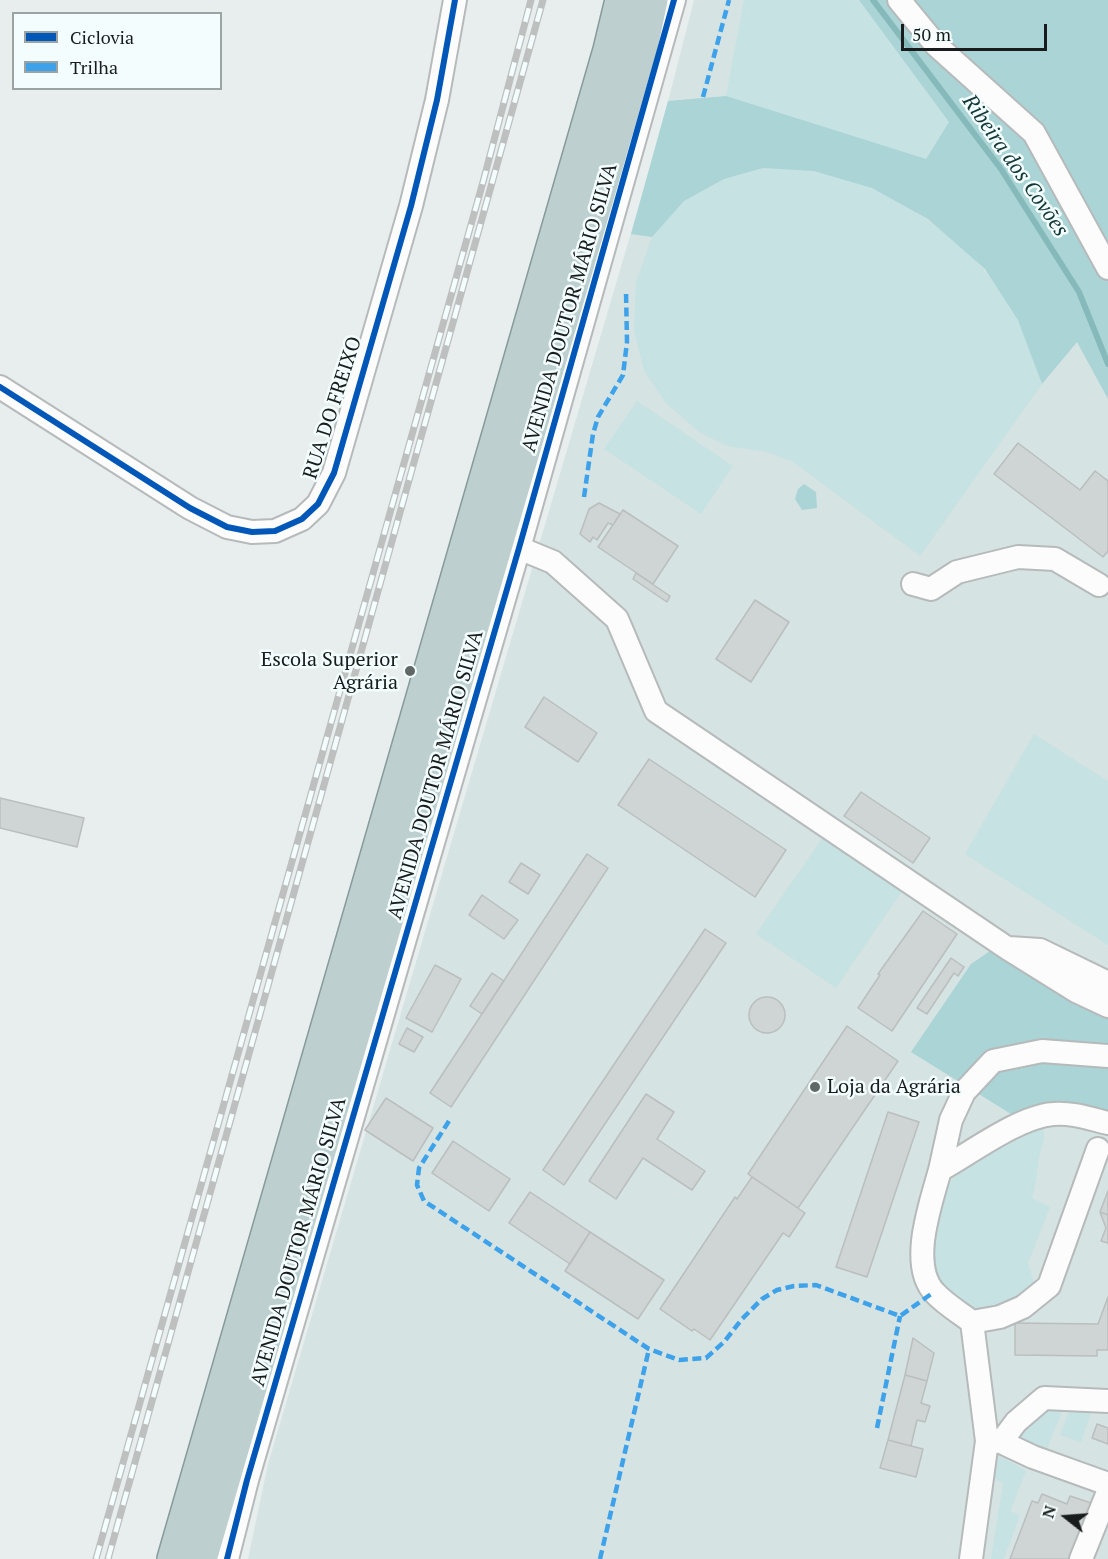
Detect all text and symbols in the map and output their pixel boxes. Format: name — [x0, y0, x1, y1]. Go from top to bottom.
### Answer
legend — [12, 12, 222, 90]
scale bar — [904, 12, 1050, 50]
text: 50 m — [912, 22, 951, 46]
text: Ciclovia — [70, 25, 134, 49]
text: Trilha — [70, 55, 118, 79]
water label: Ribeira dos Covões — [957, 90, 1073, 242]
street label: AVENIDA DOUTOR MÁRIO SILVA — [517, 161, 623, 455]
street label: RUA DO FREIXO — [299, 334, 367, 482]
street label: AVENIDA DOUTOR MÁRIO SILVA — [383, 628, 489, 922]
place label: Escola Superior Agrária — [261, 648, 398, 695]
marker: Escola Superior Agrária — [403, 664, 417, 678]
place label: Loja da Agrária — [827, 1075, 961, 1099]
marker: Loja da Agrária — [808, 1080, 822, 1094]
street label: AVENIDA DOUTOR MÁRIO SILVA — [246, 1095, 352, 1389]
north arrow — [1036, 1487, 1096, 1547]
text: N — [1036, 1503, 1061, 1521]

